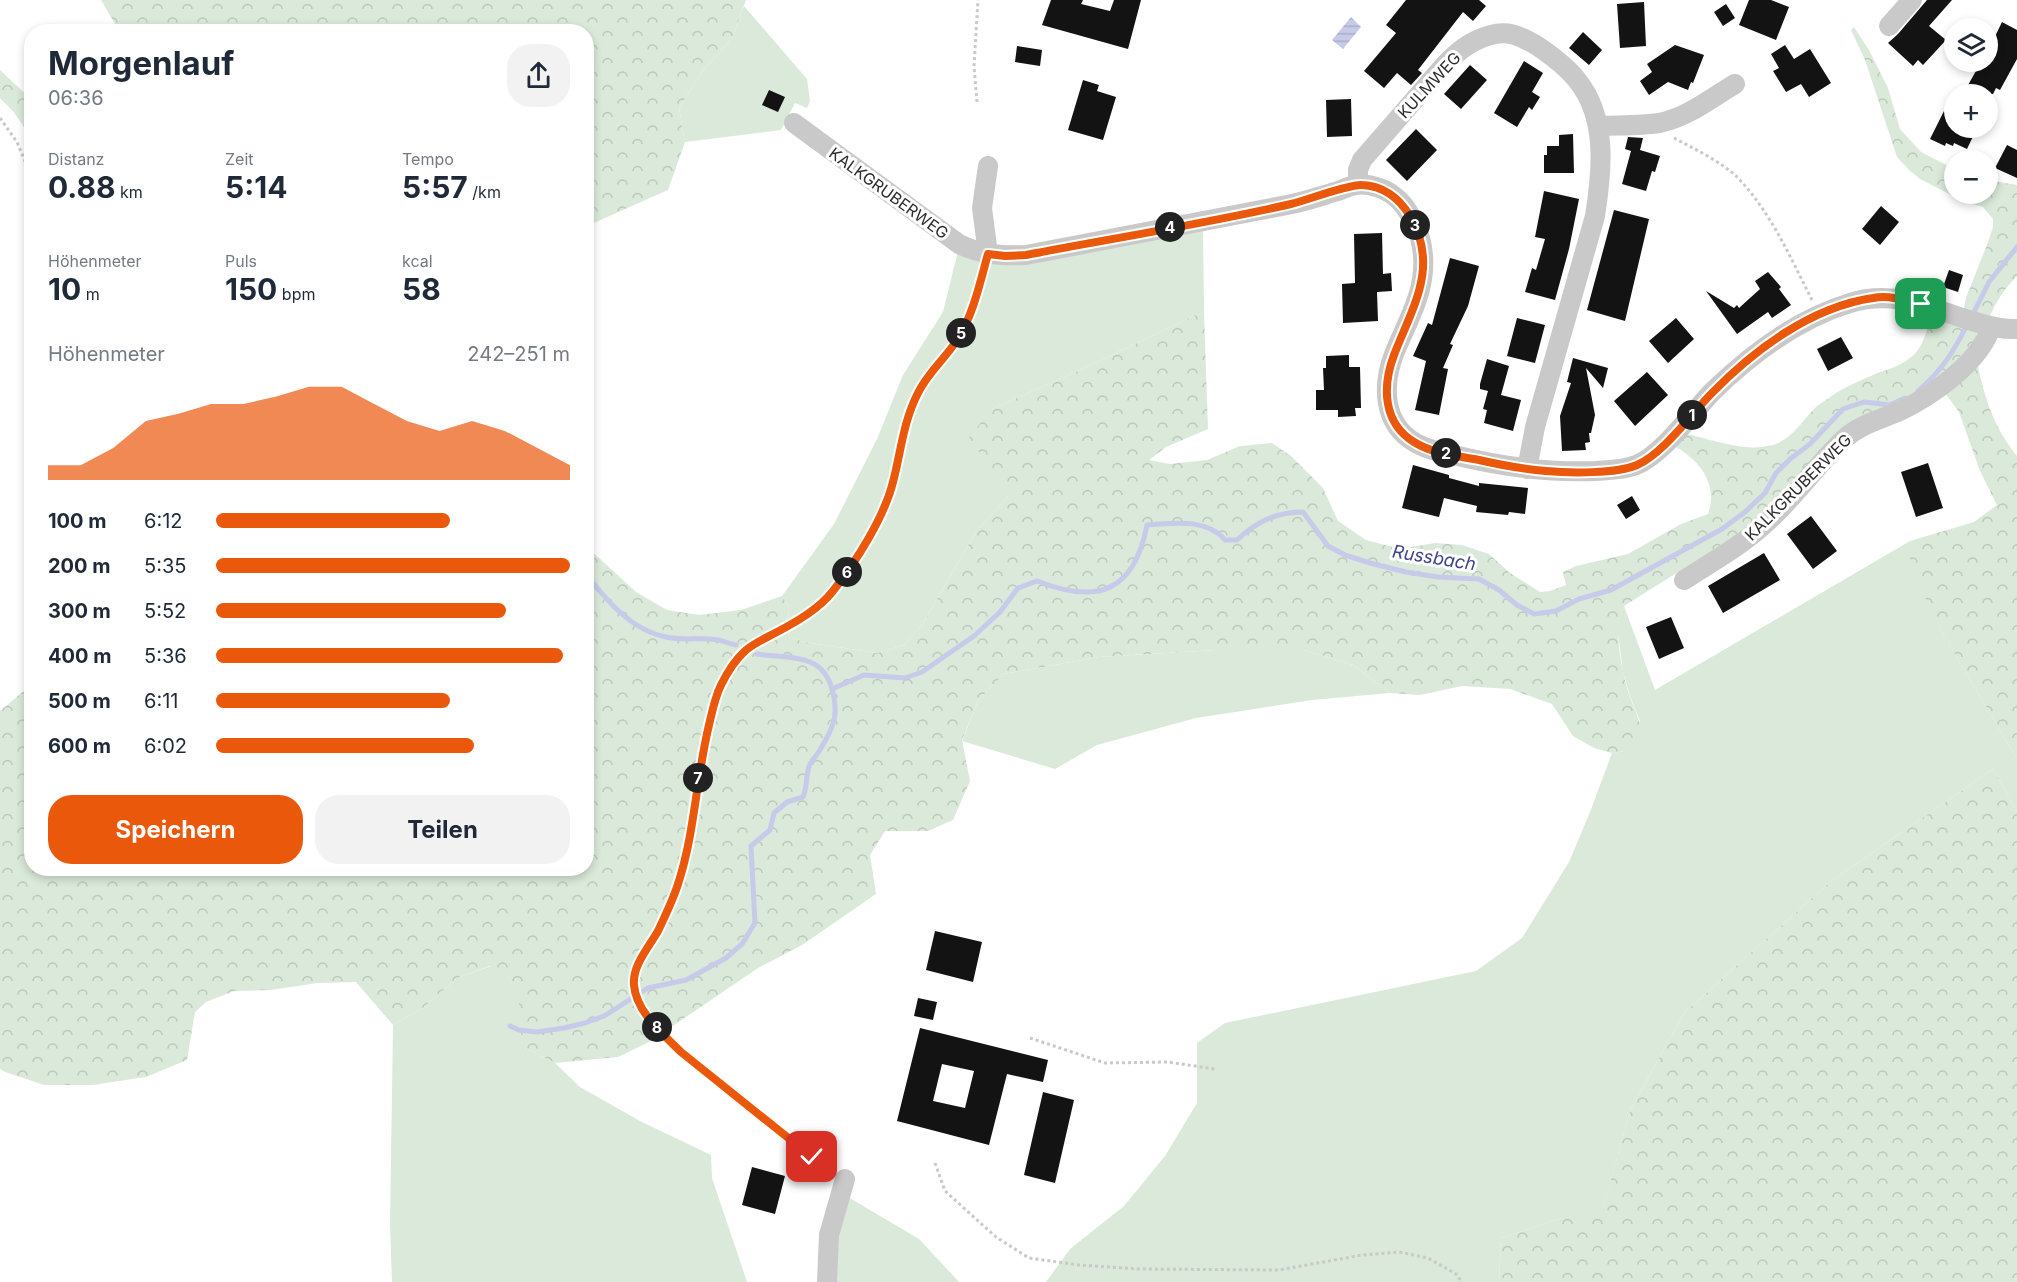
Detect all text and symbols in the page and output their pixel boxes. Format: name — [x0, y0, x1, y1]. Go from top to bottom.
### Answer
map controls — [1944, 18, 1998, 204]
button: layers — [1944, 18, 1998, 72]
text: Morgenlauf — [48, 43, 234, 83]
button: share — [507, 44, 570, 107]
street label: KULMWEG — [1393, 48, 1465, 122]
button: + — [1944, 84, 1998, 138]
text: 06:36 — [48, 86, 104, 110]
street label: KALKGRUBERWEG — [825, 143, 953, 243]
text: Distanz — [48, 149, 104, 169]
text: Zeit — [225, 149, 254, 169]
text: Tempo — [402, 149, 454, 169]
button: − — [1944, 150, 1998, 204]
text: 0.88 — [48, 169, 116, 205]
text: 5:14 — [225, 169, 287, 205]
text: 5:57 — [402, 169, 468, 205]
text: km — [116, 182, 143, 202]
text: /km — [468, 182, 501, 202]
pin: 3 — [1400, 210, 1430, 240]
pin: 4 — [1155, 212, 1185, 242]
text: 3 — [1410, 215, 1420, 235]
text: 4 — [1165, 217, 1175, 237]
text: Höhenmeter — [48, 251, 142, 271]
text: Puls — [225, 251, 257, 271]
text: kcal — [402, 251, 433, 271]
text: 10 — [48, 271, 81, 307]
text: 150 — [225, 271, 277, 307]
text: 58 — [402, 271, 441, 307]
pin — [1895, 278, 1946, 329]
text: m — [81, 284, 100, 304]
text: bpm — [277, 284, 315, 304]
icon: arrive — [1904, 287, 1937, 320]
pin: 5 — [946, 318, 976, 348]
text: 5 — [956, 323, 966, 343]
text: Höhenmeter — [48, 342, 165, 366]
text: 242–251 m — [467, 342, 570, 366]
pin: 1 — [1677, 400, 1707, 430]
text: 1 — [1689, 405, 1695, 425]
street label: KALKGRUBERWEG — [1740, 429, 1856, 545]
pin: 2 — [1431, 438, 1461, 468]
text: 2 — [1441, 443, 1451, 463]
text: 100 m — [48, 509, 107, 533]
text: 6:12 — [144, 509, 183, 533]
water label: Russbach — [1391, 541, 1477, 574]
text: 200 m — [48, 554, 111, 578]
text: 5:35 — [144, 554, 186, 578]
pin: 6 — [832, 557, 862, 587]
text: 6 — [842, 562, 852, 582]
text: 300 m — [48, 599, 111, 623]
text: 5:52 — [144, 599, 186, 623]
text: 400 m — [48, 644, 112, 668]
text: 5:36 — [144, 644, 187, 668]
text: 500 m — [48, 689, 111, 713]
text: 6:11 — [144, 689, 178, 713]
text: 600 m — [48, 734, 111, 758]
text: 6:02 — [144, 734, 187, 758]
pin: 7 — [683, 763, 713, 793]
text: 7 — [693, 768, 703, 788]
button: Speichern — [48, 795, 303, 864]
button: Teilen — [315, 795, 570, 864]
pin: 8 — [642, 1012, 672, 1042]
text: 8 — [652, 1017, 662, 1037]
pin — [786, 1131, 837, 1182]
icon: check — [795, 1140, 828, 1173]

